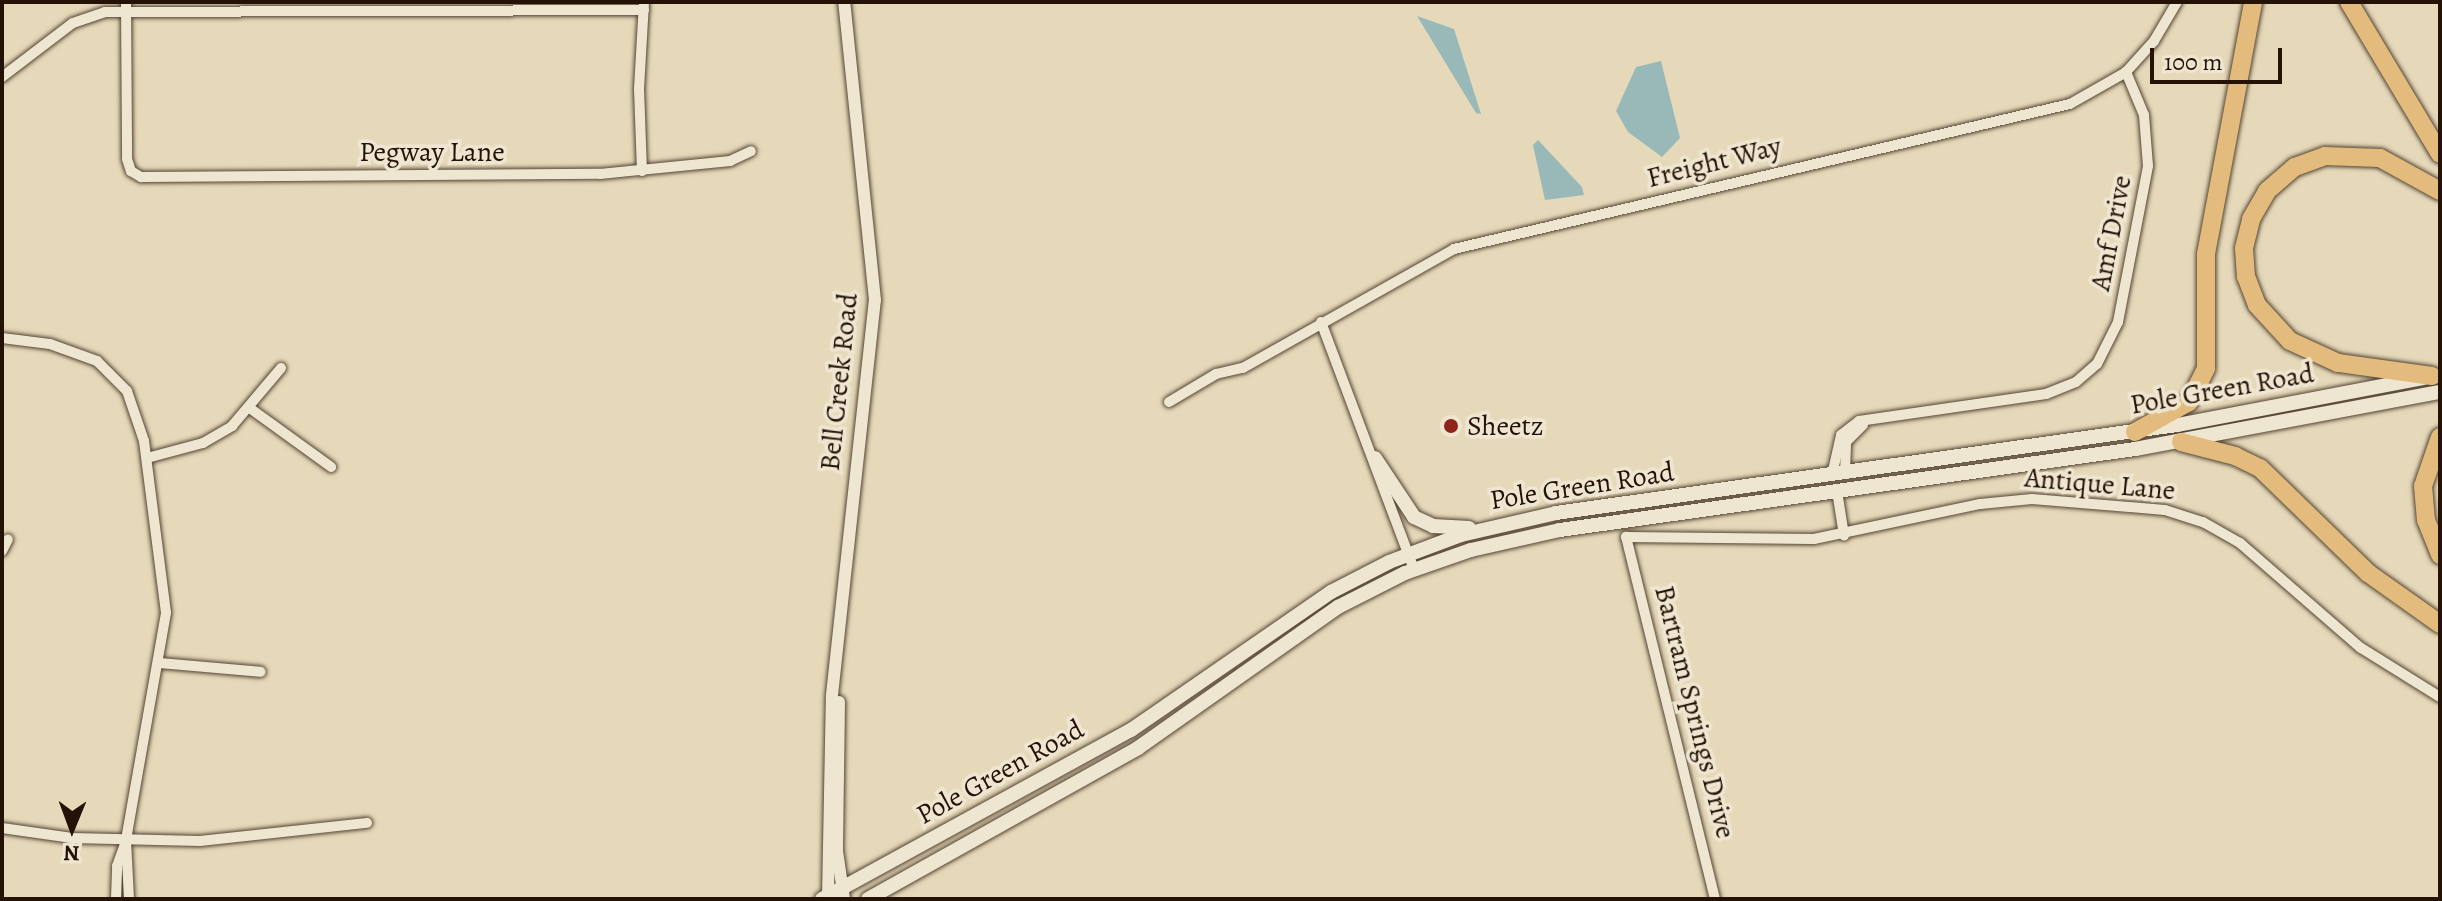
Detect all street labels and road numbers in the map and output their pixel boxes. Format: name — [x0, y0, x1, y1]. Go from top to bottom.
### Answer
street label: Freight Way — [1643, 129, 1785, 195]
street label: Pegway Lane — [359, 135, 505, 169]
street label: Amf Drive — [2083, 173, 2139, 293]
street label: Bell Creek Road — [813, 292, 865, 472]
street label: Pole Green Road — [2128, 356, 2316, 422]
street label: Pole Green Road — [1488, 455, 1676, 517]
street label: Antique Lane — [2023, 461, 2177, 507]
street label: Bartram Springs Drive — [1647, 582, 1743, 842]
street label: Pole Green Road — [911, 712, 1089, 832]

